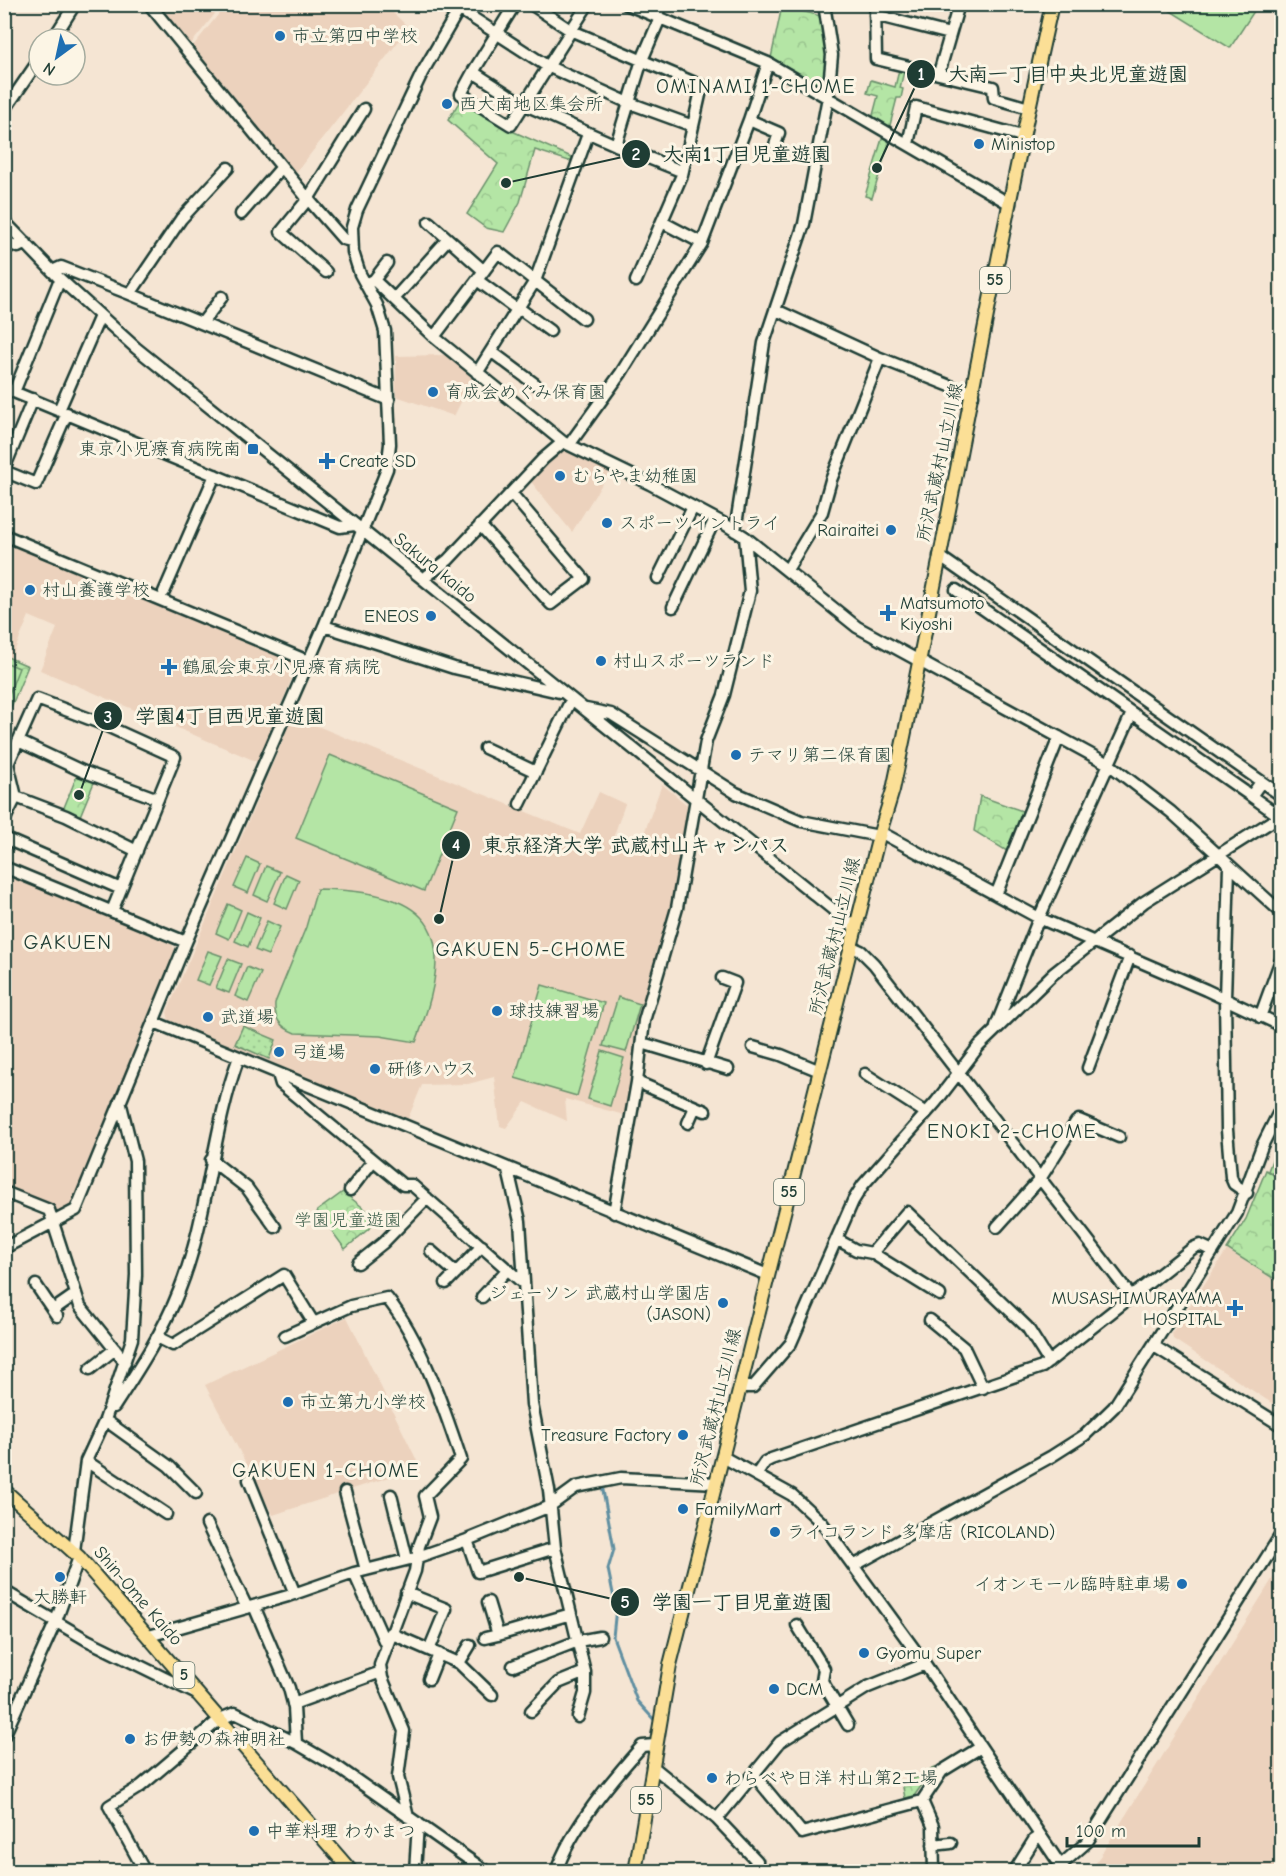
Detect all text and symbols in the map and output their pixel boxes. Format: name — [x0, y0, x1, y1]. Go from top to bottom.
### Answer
place label: 市立第四中学校 — [292, 26, 418, 47]
north arrow — [27, 27, 87, 87]
marker: 市立第四中学校 — [273, 29, 287, 43]
callout: 大南一丁目中央北児童遊園 — [906, 55, 1200, 93]
text: N — [40, 58, 59, 79]
text: 大南一丁目中央北児童遊園 — [948, 63, 1188, 86]
text: 1 — [917, 64, 925, 85]
district label: OMINAMI 1-CHOME — [656, 75, 856, 98]
place label: 西大南地区集会所 — [459, 94, 603, 115]
marker: 西大南地区集会所 — [440, 97, 454, 111]
place label: Ministop — [991, 134, 1055, 155]
callout: 大南1丁目児童遊園 — [621, 135, 843, 173]
marker: Ministop — [972, 137, 986, 151]
text: 大南1丁目児童遊園 — [663, 143, 831, 166]
text: 2 — [632, 144, 641, 165]
road number: 55 — [980, 267, 1010, 293]
street label: 所沢武蔵村山立川線 — [913, 381, 967, 543]
place label: 育成会めぐみ保育園 — [445, 382, 606, 403]
marker: 育成会めぐみ保育園 — [426, 385, 440, 399]
place label: 東京小児療育病院南 — [79, 439, 241, 460]
marker: 東京小児療育病院南 — [246, 442, 260, 456]
place label: Create SD — [339, 451, 416, 472]
marker: Create SD — [320, 454, 334, 468]
place label: むらやま幼稚園 — [572, 466, 698, 487]
marker: むらやま幼稚園 — [553, 469, 567, 483]
place label: スポーツイントライ — [619, 513, 780, 534]
marker: スポーツイントライ — [600, 516, 614, 530]
place label: Rairaitei — [817, 520, 879, 541]
marker: Rairaitei — [884, 523, 898, 537]
street label: Sakura kaido — [390, 528, 480, 608]
place label: 村山養護学校 — [42, 580, 150, 601]
marker: 村山養護学校 — [23, 583, 37, 597]
place label: Matsumoto Kiyoshi — [900, 593, 985, 635]
place label: ENEOS — [364, 606, 419, 627]
marker: Matsumoto Kiyoshi — [881, 606, 895, 620]
marker: ENEOS — [424, 609, 438, 623]
place label: 村山スポーツランド — [613, 651, 775, 672]
marker: 村山スポーツランド — [594, 654, 608, 668]
place label: 鶴風会東京小児療育病院 — [182, 657, 380, 678]
marker: 鶴風会東京小児療育病院 — [160, 658, 178, 676]
callout: 学園4丁目西児童遊園 — [93, 697, 337, 735]
text: 学園4丁目西児童遊園 — [135, 705, 325, 728]
text: 3 — [104, 707, 112, 728]
place label: テマリ第二保育園 — [748, 745, 892, 766]
marker: テマリ第二保育園 — [729, 748, 743, 762]
callout: 東京経済大学 武蔵村山キャンパス — [441, 826, 802, 864]
text: 東京経済大学 武蔵村山キャンパス — [483, 834, 789, 857]
text: 4 — [452, 835, 460, 856]
street label: 所沢武蔵村山立川線 — [805, 855, 865, 1017]
district label: GAKUEN — [24, 930, 113, 954]
district label: GAKUEN 5-CHOME — [435, 938, 627, 961]
place label: 球技練習場 — [509, 1001, 599, 1022]
marker: 球技練習場 — [490, 1004, 504, 1018]
place label: 武道場 — [220, 1007, 274, 1028]
marker: 武道場 — [201, 1010, 215, 1024]
place label: 弓道場 — [291, 1042, 345, 1063]
marker: 弓道場 — [272, 1045, 286, 1059]
place label: 研修ハウス — [387, 1059, 476, 1080]
marker: 研修ハウス — [368, 1062, 382, 1076]
district label: ENOKI 2-CHOME — [927, 1120, 1097, 1143]
road number: 55 — [774, 1179, 804, 1205]
park label: 学園児童遊園 — [294, 1210, 402, 1231]
place label: ジェーソン 武蔵村山学園店 (JASON) — [489, 1283, 711, 1325]
place label: MUSASHIMURAYAMA HOSPITAL — [1052, 1288, 1222, 1330]
marker: ジェーソン 武蔵村山学園店 (JASON) — [716, 1296, 730, 1310]
marker: MUSASHIMURAYAMA HOSPITAL — [1226, 1299, 1244, 1317]
street label: 所沢武蔵村山立川線 — [686, 1326, 746, 1488]
place label: 市立第九小学校 — [300, 1392, 426, 1413]
marker: 市立第九小学校 — [281, 1395, 295, 1409]
place label: Treasure Factory — [541, 1425, 672, 1446]
marker: Treasure Factory — [676, 1428, 690, 1442]
district label: GAKUEN 1-CHOME — [232, 1459, 420, 1482]
place label: FamilyMart — [695, 1499, 782, 1520]
marker: FamilyMart — [676, 1502, 690, 1516]
place label: ライコランド 多摩店 (RICOLAND) — [787, 1522, 1055, 1543]
marker: ライコランド 多摩店 (RICOLAND) — [768, 1525, 782, 1539]
street label: Shin-Ome Kaido — [89, 1542, 187, 1650]
marker: 大勝軒 — [53, 1570, 67, 1584]
place label: イオンモール臨時駐車場 — [974, 1574, 1170, 1595]
marker: イオンモール臨時駐車場 — [1175, 1577, 1189, 1591]
callout: 学園一丁目児童遊園 — [610, 1583, 844, 1621]
place label: 大勝軒 — [33, 1587, 87, 1608]
text: 学園一丁目児童遊園 — [652, 1591, 832, 1614]
text: 5 — [620, 1592, 630, 1613]
place label: Gyomu Super — [876, 1643, 982, 1664]
marker: Gyomu Super — [857, 1646, 871, 1660]
road number: 5 — [174, 1662, 195, 1688]
place label: DCM — [786, 1679, 823, 1700]
marker: DCM — [767, 1682, 781, 1696]
place label: お伊勢の森神明社 — [142, 1729, 286, 1750]
marker: お伊勢の森神明社 — [123, 1732, 137, 1746]
place label: わらべや日洋 村山第2工場 — [724, 1768, 937, 1789]
marker: わらべや日洋 村山第2工場 — [705, 1771, 719, 1785]
road number: 55 — [631, 1787, 661, 1813]
scale bar — [1067, 1810, 1199, 1848]
place label: 中華料理 わかまつ — [266, 1821, 416, 1842]
text: 100 m — [1076, 1821, 1126, 1842]
marker: 中華料理 わかまつ — [247, 1824, 261, 1838]

